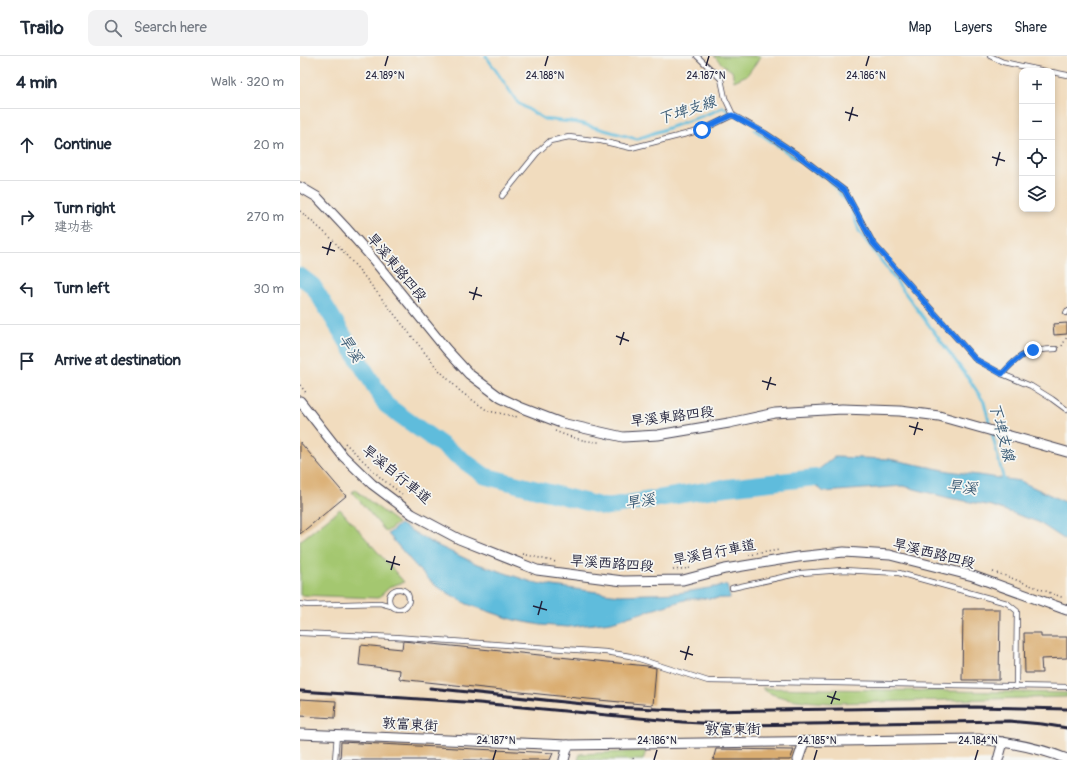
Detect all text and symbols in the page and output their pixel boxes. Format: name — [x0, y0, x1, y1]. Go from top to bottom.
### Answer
search box — [88, 10, 368, 46]
text: Trailo — [20, 16, 64, 40]
icon: search — [102, 17, 124, 39]
text: Search here — [134, 18, 207, 37]
text: Map — [909, 19, 932, 36]
text: Layers — [954, 19, 992, 36]
text: Share — [1014, 19, 1047, 36]
map controls — [1019, 68, 1055, 212]
button: + — [1019, 68, 1055, 104]
text: 24.189°N — [366, 70, 405, 82]
text: 24.188°N — [526, 70, 565, 82]
text: 24.187°N — [687, 70, 726, 82]
text: 24.186°N — [846, 70, 886, 82]
text: 4 min — [16, 72, 57, 93]
text: Walk · 320 m — [211, 74, 284, 90]
water label: 下埤支線 — [656, 92, 720, 129]
button: − — [1019, 104, 1055, 140]
route start — [693, 121, 711, 139]
icon: ahead — [16, 134, 38, 156]
text: Continue — [54, 135, 112, 154]
text: 20 m — [253, 137, 284, 153]
button: locate — [1019, 140, 1055, 176]
button: layers — [1019, 176, 1055, 212]
text: Turn right — [54, 199, 115, 218]
icon: right — [16, 206, 38, 228]
text: 270 m — [247, 209, 284, 225]
text: 建功巷 — [54, 219, 93, 235]
street label: 旱溪東路四段 — [363, 230, 430, 305]
icon: left — [16, 278, 38, 300]
text: Turn left — [54, 279, 110, 298]
text: 30 m — [254, 281, 284, 297]
water label: 旱溪 — [335, 331, 367, 367]
route end — [1024, 341, 1042, 359]
icon: arrive — [16, 350, 38, 372]
text: Arrive at destination — [54, 351, 181, 370]
water label: 下埤支線 — [985, 401, 1019, 465]
street label: 旱溪東路四段 — [629, 403, 715, 430]
street label: 旱溪自行車道 — [359, 441, 435, 507]
water label: 旱溪 — [946, 476, 979, 499]
water label: 旱溪 — [624, 490, 657, 513]
street label: 旱溪西路四段 — [891, 535, 977, 572]
street label: 旱溪自行車道 — [671, 536, 757, 569]
street label: 旱溪西路四段 — [569, 552, 654, 575]
street label: 敦富東街 — [382, 715, 438, 734]
street label: 敦富東街 — [705, 721, 761, 738]
text: 24.187°N — [477, 735, 516, 747]
text: 24.186°N — [637, 735, 677, 747]
text: 24.185°N — [797, 735, 837, 747]
text: 24.184°N — [958, 735, 998, 747]

